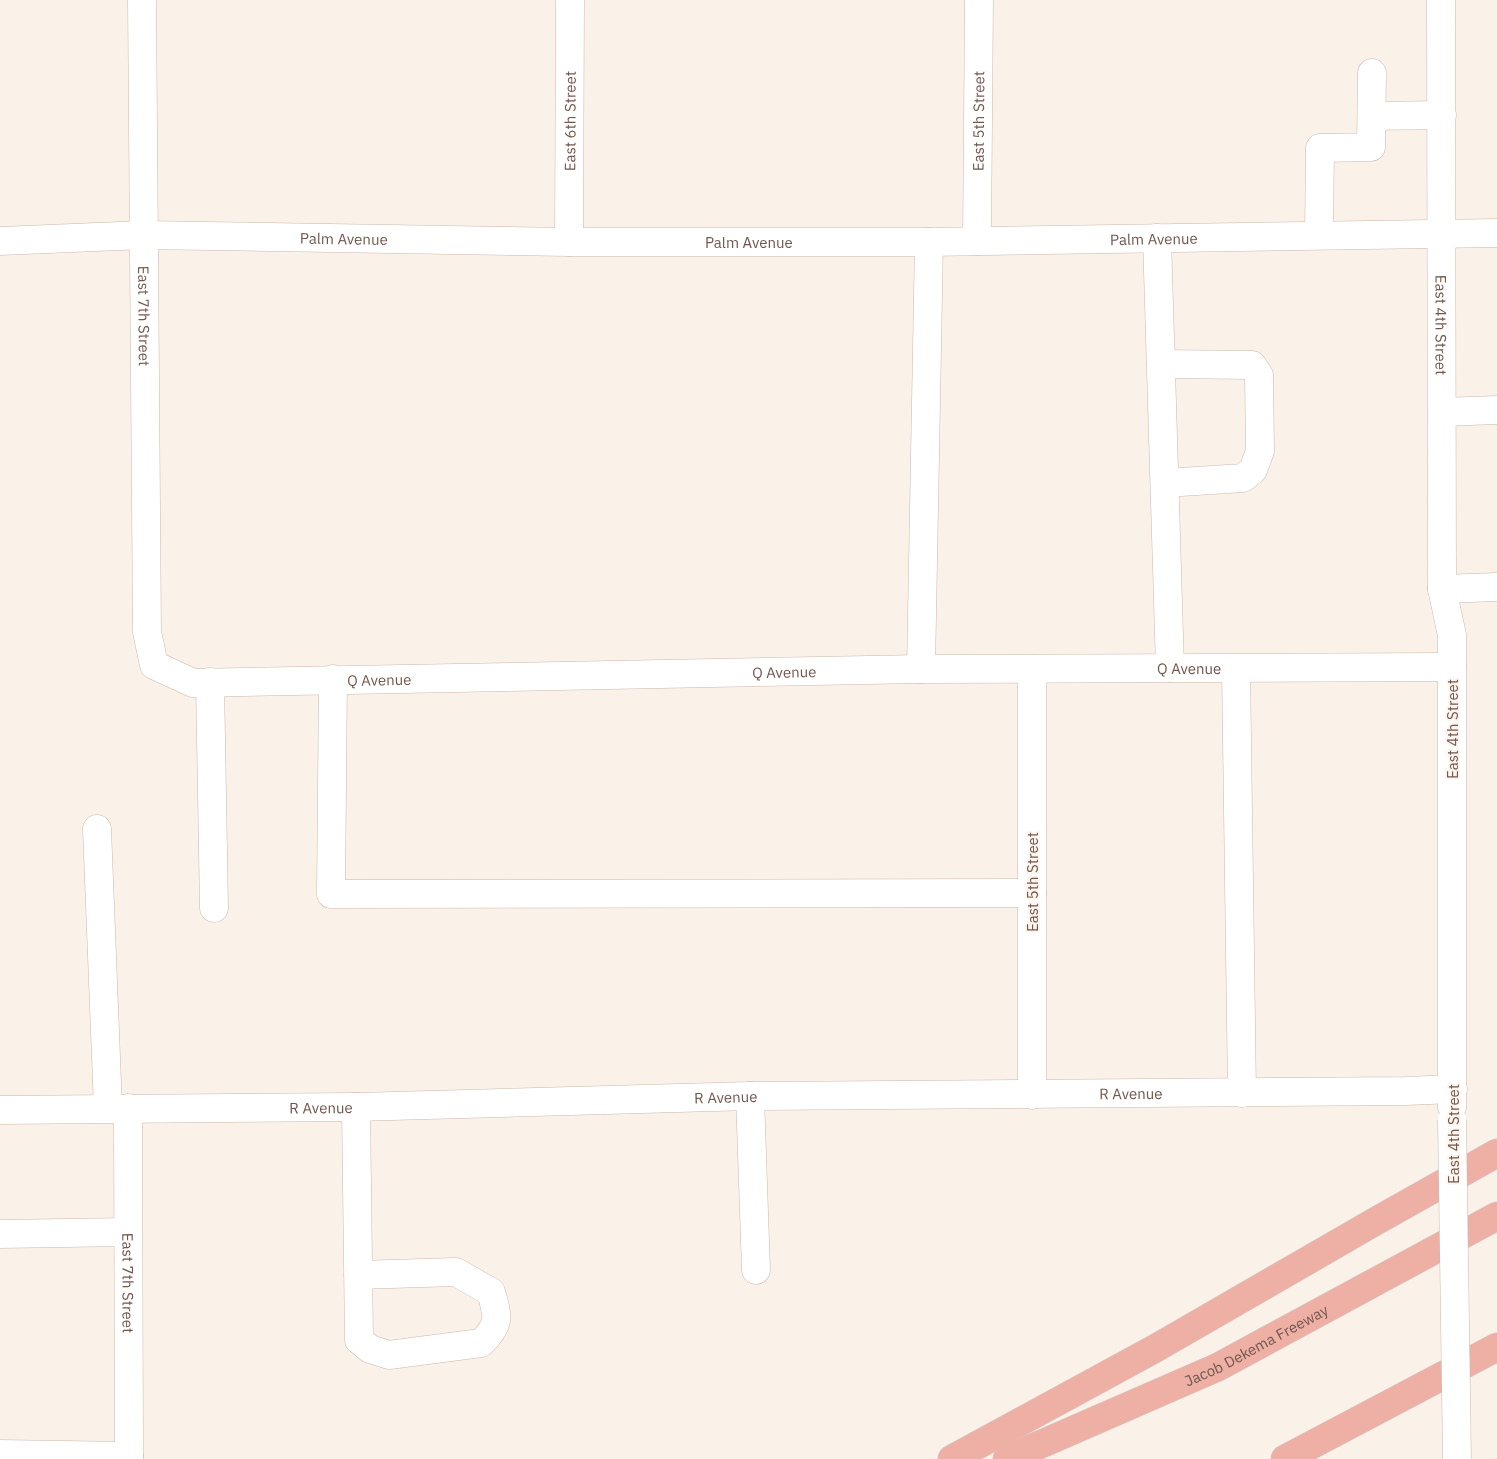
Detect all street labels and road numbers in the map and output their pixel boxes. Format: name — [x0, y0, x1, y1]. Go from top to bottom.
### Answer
street label: East 6th Street — [560, 71, 579, 171]
street label: East 5th Street — [968, 71, 988, 171]
street label: Palm Avenue — [300, 228, 388, 249]
street label: Palm Avenue — [1110, 228, 1198, 249]
street label: Palm Avenue — [705, 233, 793, 252]
street label: East 7th Street — [135, 266, 154, 366]
street label: East 4th Street — [1432, 275, 1451, 375]
street label: Q Avenue — [1157, 658, 1221, 678]
street label: Q Avenue — [752, 662, 817, 682]
street label: Q Avenue — [347, 669, 412, 690]
street label: East 4th Street — [1443, 679, 1462, 779]
street label: East 5th Street — [1023, 832, 1042, 932]
street label: R Avenue — [1099, 1083, 1163, 1103]
street label: East 4th Street — [1444, 1084, 1463, 1184]
street label: R Avenue — [694, 1086, 758, 1107]
street label: R Avenue — [289, 1098, 353, 1117]
street label: East 7th Street — [119, 1233, 138, 1333]
street label: Jacob Dekema Freeway — [1181, 1300, 1332, 1390]

